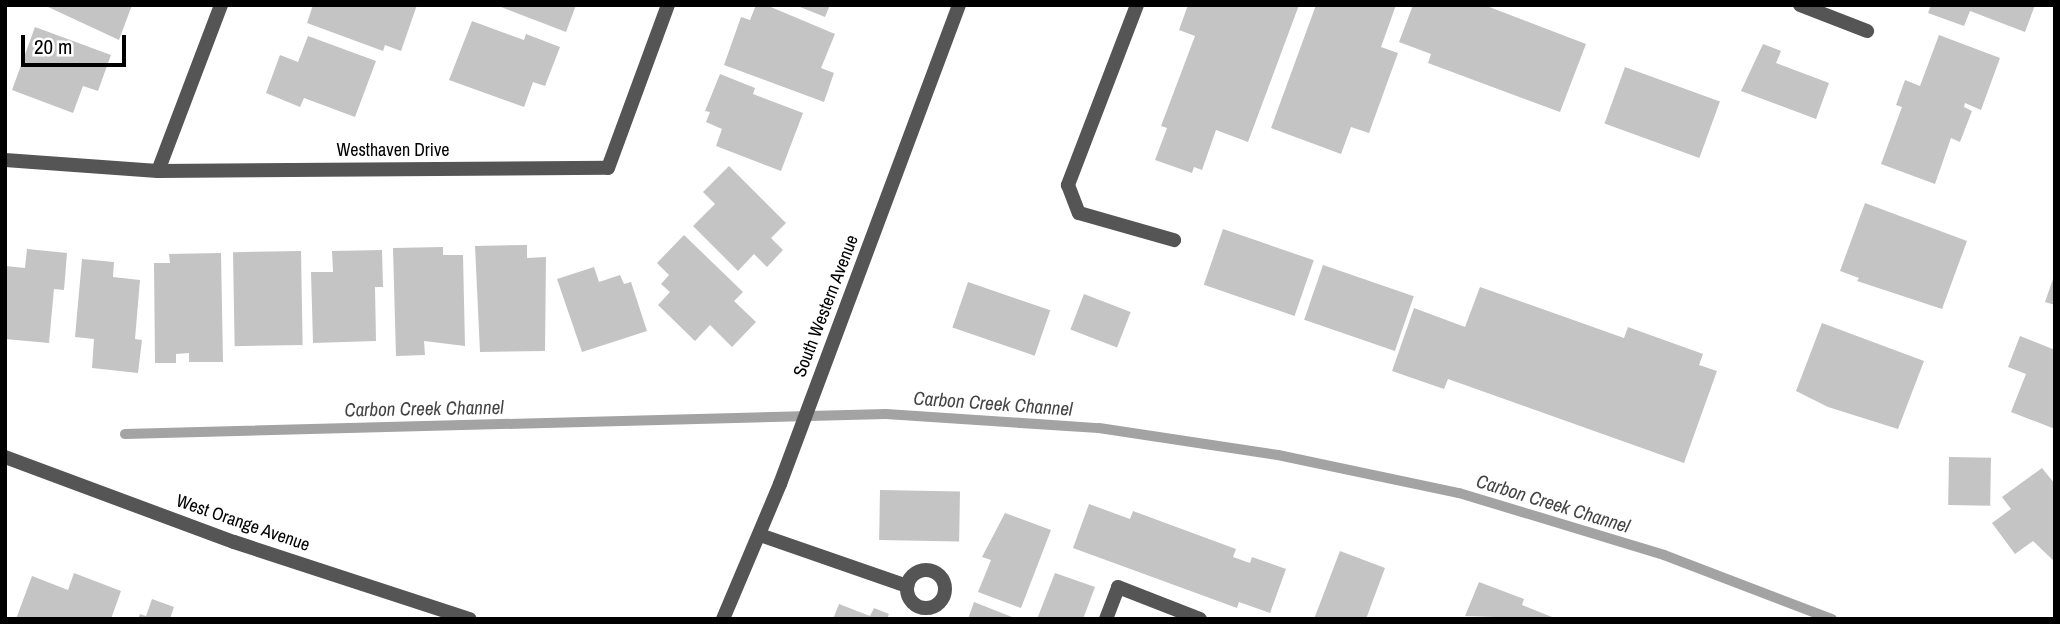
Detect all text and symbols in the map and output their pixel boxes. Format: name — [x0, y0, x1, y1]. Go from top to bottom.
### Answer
scale bar — [24, 21, 130, 65]
text: 20 m — [34, 32, 72, 61]
street label: Westhaven Drive — [337, 139, 449, 161]
street label: South Western Avenue — [789, 232, 863, 380]
water label: Carbon Creek Channel — [913, 387, 1073, 421]
water label: Carbon Creek Channel — [344, 396, 504, 422]
water label: Carbon Creek Channel — [1473, 470, 1633, 538]
street label: West Orange Avenue — [173, 490, 313, 556]

